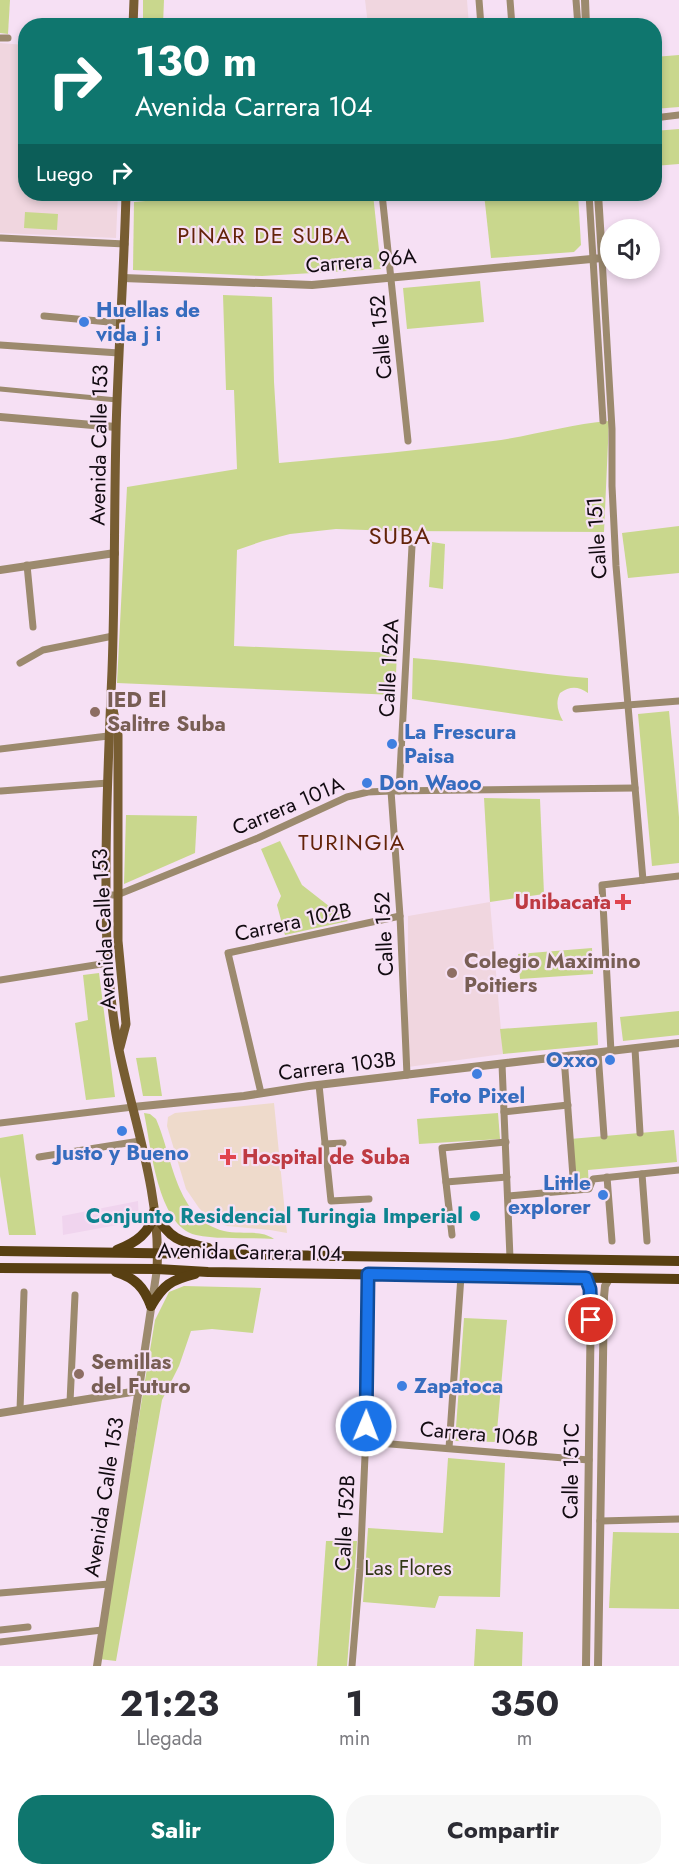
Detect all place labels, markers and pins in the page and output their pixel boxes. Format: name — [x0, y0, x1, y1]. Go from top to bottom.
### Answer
place label: Huellas de vida j i — [95, 295, 200, 349]
marker: Huellas de vida j i — [77, 315, 91, 329]
place label: IED El Salitre Suba — [107, 685, 226, 739]
marker: IED El Salitre Suba — [88, 705, 102, 719]
place label: La Frescura Paisa — [404, 717, 516, 771]
marker: La Frescura Paisa — [385, 737, 399, 751]
place label: Don Waoo — [379, 768, 482, 798]
marker: Don Waoo — [360, 776, 374, 790]
place label: Unibacata — [514, 887, 611, 917]
marker: Unibacata — [616, 895, 630, 909]
place label: Colegio Maximino Poitiers — [464, 946, 641, 1000]
marker: Colegio Maximino Poitiers — [445, 966, 459, 980]
place label: Oxxo — [546, 1045, 598, 1075]
marker: Oxxo — [603, 1053, 617, 1067]
marker: Foto Pixel — [470, 1067, 484, 1081]
place label: Foto Pixel — [429, 1081, 525, 1111]
marker: Justo y Bueno — [115, 1124, 129, 1138]
place label: Justo y Bueno — [51, 1138, 189, 1168]
place label: Hospital de Suba — [242, 1142, 410, 1172]
marker: Hospital de Suba — [219, 1148, 237, 1166]
place label: Little explorer — [508, 1168, 591, 1222]
marker: Little explorer — [596, 1188, 610, 1202]
place label: Conjunto Residencial Turingia Imperial — [86, 1201, 463, 1231]
marker: Conjunto Residencial Turingia Imperial — [468, 1209, 482, 1223]
pin — [565, 1294, 616, 1345]
place label: Semillas del Futuro — [91, 1347, 191, 1401]
marker: Semillas del Futuro — [72, 1367, 86, 1381]
place label: Zapatoca — [414, 1371, 503, 1401]
marker: Zapatoca — [395, 1379, 409, 1393]

